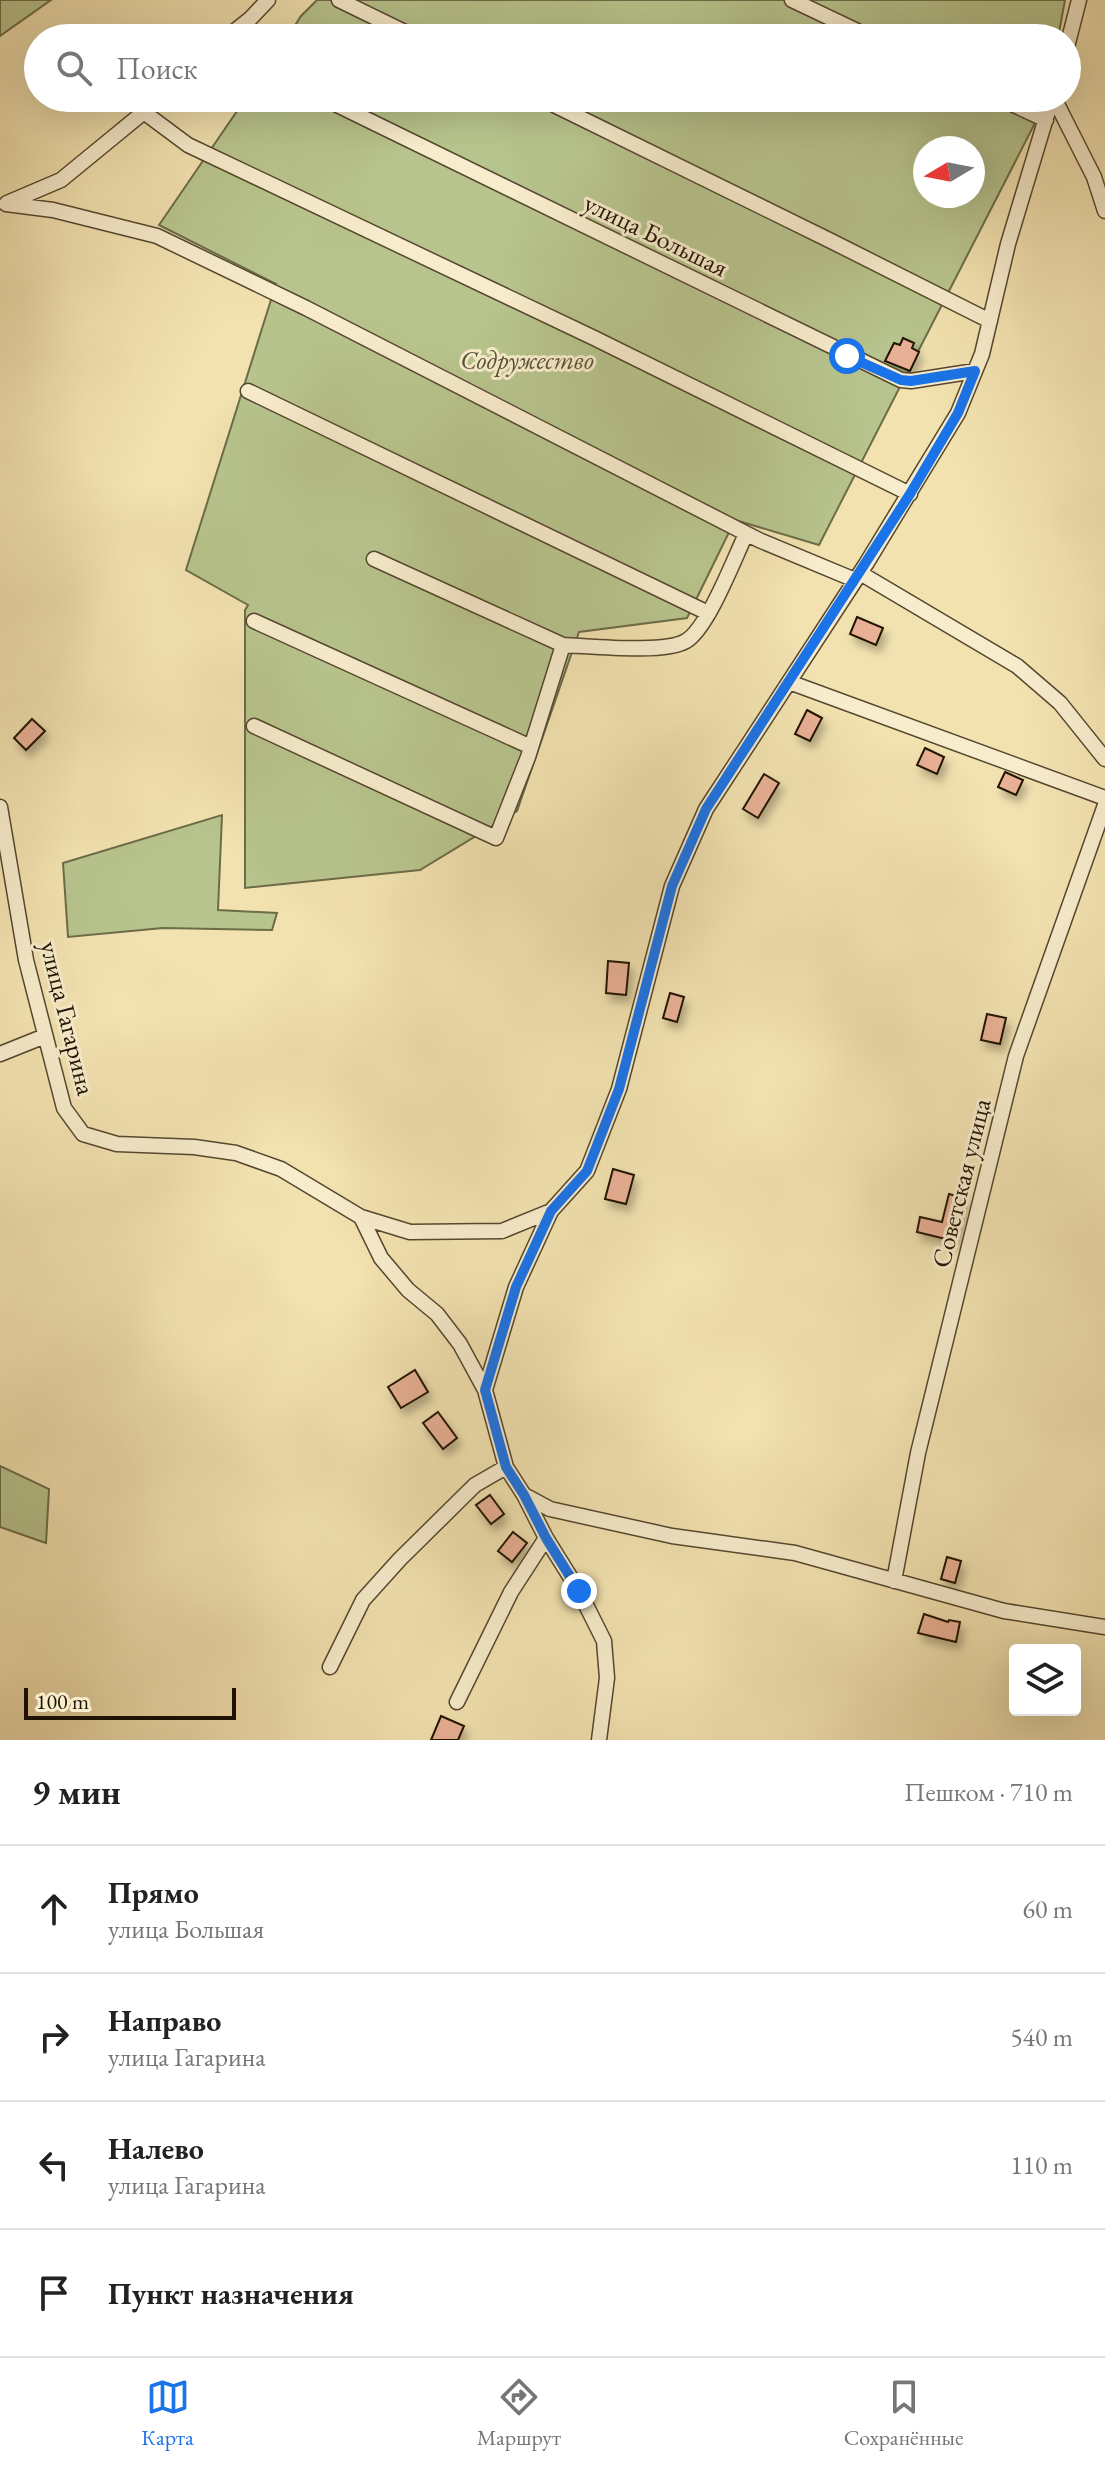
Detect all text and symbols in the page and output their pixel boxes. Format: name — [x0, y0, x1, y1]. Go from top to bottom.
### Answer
search box — [24, 24, 1081, 112]
icon: search — [52, 46, 96, 90]
text: Поиск — [116, 49, 198, 88]
north arrow — [913, 136, 985, 208]
street label: улица Большая — [578, 186, 734, 284]
route start — [829, 338, 865, 374]
park label: Содружество — [460, 343, 594, 377]
street label: улица Гагарина — [32, 937, 104, 1099]
street label: Советская улица — [924, 1094, 999, 1271]
route end — [561, 1573, 597, 1609]
map controls — [1009, 1644, 1081, 1716]
button: layers — [1009, 1644, 1081, 1716]
scale bar — [24, 1684, 236, 1720]
text: 100 m — [36, 1687, 89, 1716]
text: 9 мин — [32, 1770, 121, 1814]
text: Пешком · 710 m — [904, 1775, 1073, 1809]
text: Прямо — [108, 1873, 199, 1912]
icon: ahead — [32, 1887, 76, 1931]
text: 60 m — [1023, 1892, 1073, 1926]
text: улица Большая — [108, 1912, 264, 1946]
text: Направо — [108, 2001, 221, 2040]
icon: right — [32, 2015, 76, 2059]
text: 540 m — [1010, 2020, 1073, 2054]
text: улица Гагарина — [108, 2040, 266, 2074]
text: Налево — [108, 2129, 204, 2168]
icon: left — [32, 2143, 76, 2187]
text: 110 m — [1010, 2148, 1073, 2182]
text: улица Гагарина — [108, 2168, 266, 2202]
icon: arrive — [32, 2271, 76, 2315]
text: Пункт назначения — [108, 2274, 354, 2313]
tab: Карта — [141, 2375, 194, 2452]
tab: Маршрут — [477, 2375, 561, 2452]
tab: Сохранённые — [844, 2375, 964, 2452]

